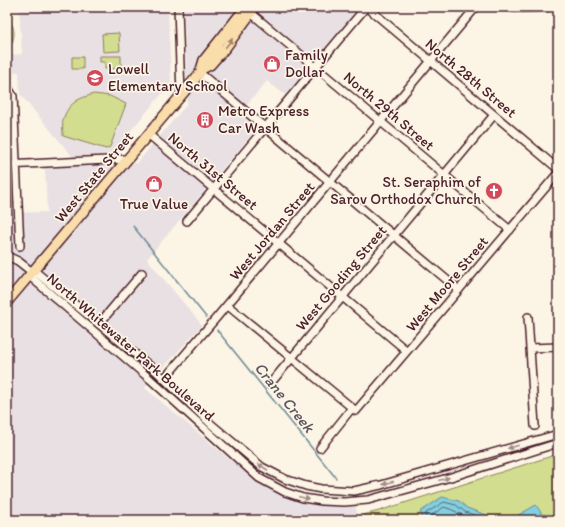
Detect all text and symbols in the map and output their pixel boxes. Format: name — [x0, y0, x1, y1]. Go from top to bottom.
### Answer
street label: North 28th Street — [422, 35, 521, 122]
one-way arrow — [224, 37, 233, 48]
place label: Family Dollar — [285, 46, 328, 81]
shop icon: Family Dollar — [262, 54, 282, 74]
place label: Lowell Elementary School — [108, 60, 228, 95]
school or university icon: Lowell Elementary School — [85, 68, 105, 88]
street label: North 29th Street — [340, 68, 438, 154]
place label: Metro Express Car Wash — [218, 102, 310, 137]
building icon: Metro Express Car Wash — [195, 110, 215, 130]
street label: West State Street — [51, 128, 137, 226]
street label: North 31st Street — [165, 128, 262, 214]
place label: St. Seraphim of Sarov Orthodox Church — [330, 173, 481, 208]
shop icon: True Value — [144, 174, 164, 194]
street label: West Jordan Street — [226, 178, 319, 284]
church icon: St. Seraphim of Sarov Orthodox Church — [484, 181, 504, 201]
place label: True Value — [120, 195, 188, 213]
street label: West Gooding Street — [292, 221, 391, 334]
street label: West Moore Street — [402, 232, 492, 335]
street label: North Whitewater Park Boulevard — [43, 269, 219, 425]
water label: Crane Creek — [251, 358, 319, 437]
one-way arrow — [507, 444, 519, 450]
one-way arrow — [258, 463, 269, 471]
one-way arrow — [438, 476, 450, 482]
one-way arrow — [382, 480, 394, 486]
one-way arrow — [297, 495, 310, 501]

